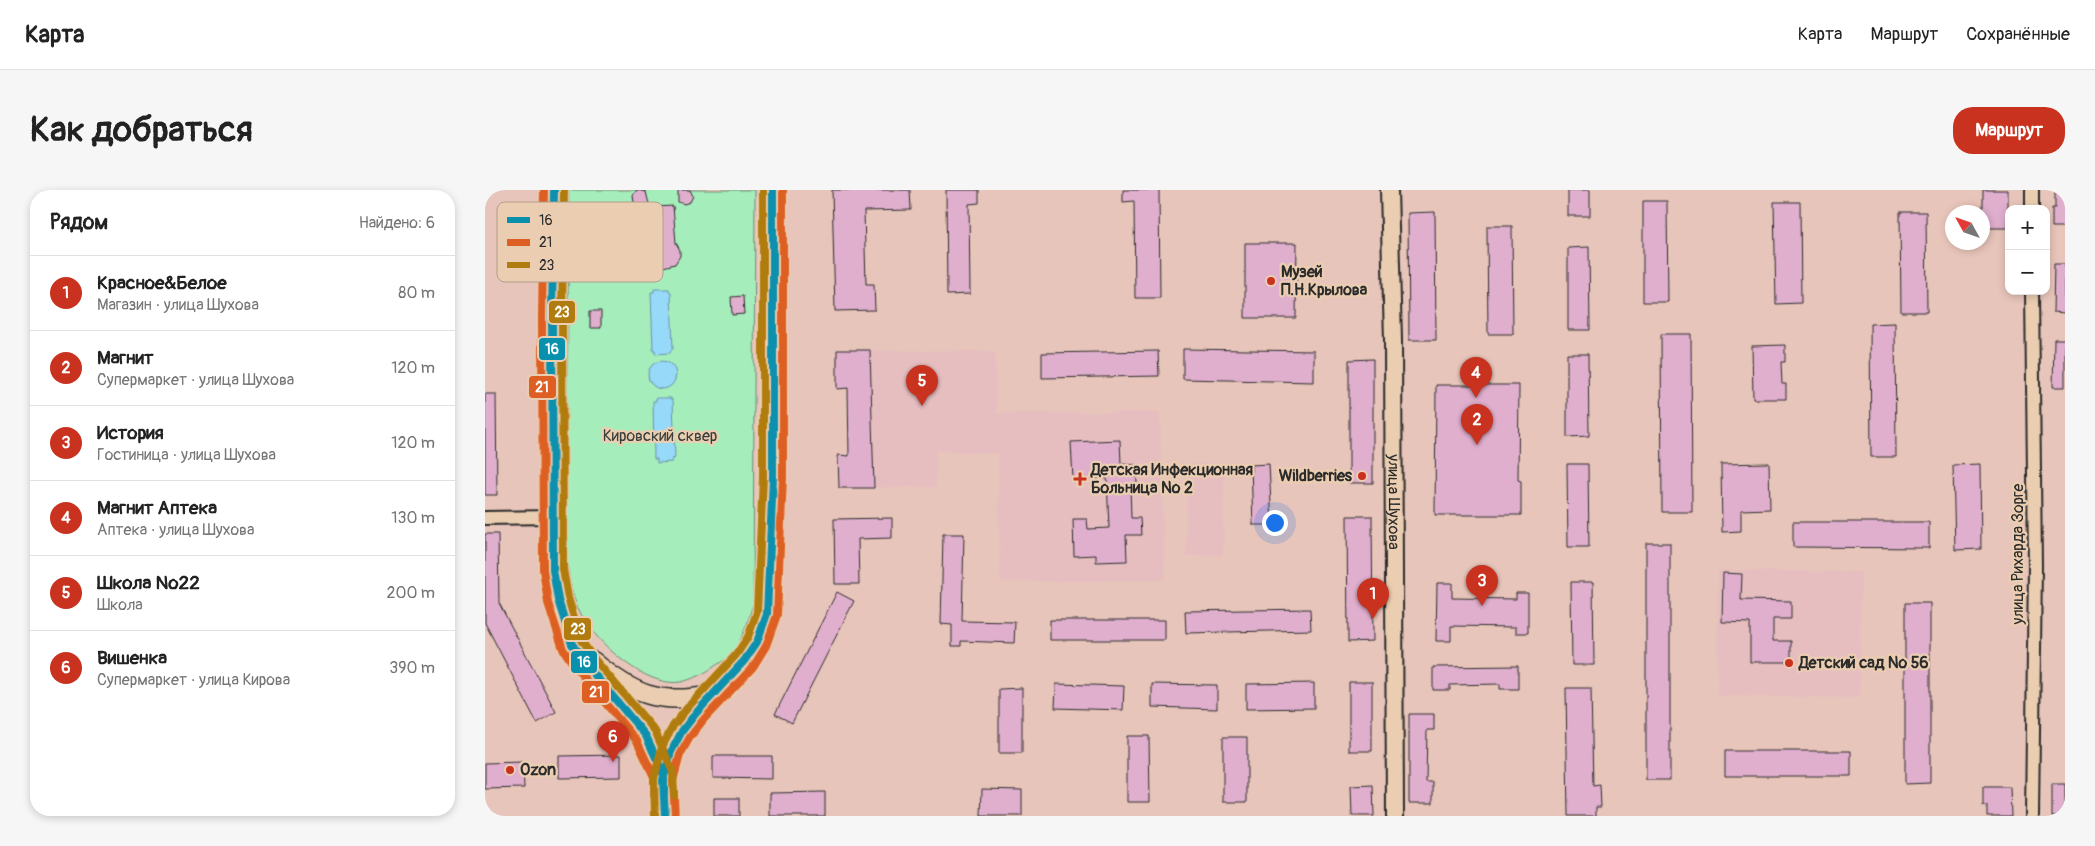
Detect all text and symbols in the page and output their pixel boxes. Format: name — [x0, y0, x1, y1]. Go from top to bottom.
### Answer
text: Карта — [25, 20, 84, 49]
text: Карта — [1798, 23, 1842, 46]
text: Маршрут — [1870, 23, 1938, 46]
text: Сохранённые — [1966, 23, 2070, 46]
button: Маршрут — [1953, 107, 2065, 154]
text: Как добраться — [30, 108, 253, 152]
legend — [497, 202, 663, 282]
north arrow — [1945, 205, 1990, 250]
map controls — [2005, 205, 2050, 295]
button: + — [2005, 205, 2050, 250]
text: Рядом — [50, 209, 108, 236]
text: 16 — [539, 212, 553, 229]
text: Найдено: 6 — [359, 213, 435, 233]
text: 21 — [539, 234, 552, 251]
button: − — [2005, 250, 2050, 295]
text: 23 — [539, 257, 554, 274]
place label: Музей П.Н.Крылова — [1281, 262, 1368, 300]
text: Красное&Белое — [97, 271, 227, 295]
marker: Музей П.Н.Крылова — [1265, 275, 1277, 287]
text: 1 — [63, 283, 69, 303]
text: 80 m — [398, 283, 435, 303]
text: Магазин · улица Шухова — [97, 295, 259, 315]
line badge: 23 — [548, 300, 576, 324]
text: 23 — [554, 304, 570, 321]
line badge: 16 — [538, 337, 566, 361]
text: 16 — [545, 341, 559, 358]
text: Магнит — [97, 346, 153, 370]
pin: 4 — [1460, 357, 1492, 398]
text: 2 — [62, 358, 70, 378]
text: 120 m — [391, 358, 435, 378]
pin: 5 — [906, 365, 938, 406]
text: Супермаркет · улица Шухова — [97, 370, 294, 390]
line badge: 21 — [528, 375, 557, 399]
text: 21 — [535, 379, 549, 396]
pin: 2 — [1461, 404, 1493, 445]
text: История — [97, 421, 164, 445]
park label: Кировский сквер — [603, 426, 717, 446]
text: 3 — [62, 433, 70, 453]
text: 120 m — [391, 433, 435, 453]
text: Гостиница · улица Шухова — [97, 445, 276, 465]
street label: улица Шухова — [1383, 453, 1404, 550]
place label: Детская Инфекционная Больница № 2 — [1090, 460, 1253, 498]
place label: Wildberries — [1279, 466, 1353, 486]
marker: Wildberries — [1356, 470, 1368, 482]
marker: Детская Инфекционная Больница № 2 — [1073, 472, 1087, 486]
street label: улица Рихарда Зорге — [2008, 483, 2028, 625]
text: Магнит Аптека — [97, 496, 217, 520]
text: 4 — [61, 508, 71, 528]
text: 130 m — [391, 508, 435, 528]
your location — [1262, 510, 1288, 536]
text: Аптека · улица Шухова — [97, 520, 254, 540]
pin: 3 — [1466, 565, 1498, 606]
text: Школа №22 — [97, 571, 200, 595]
pin: 1 — [1357, 578, 1389, 619]
text: 5 — [62, 583, 70, 603]
text: 200 m — [387, 583, 435, 603]
text: Школа — [97, 595, 143, 615]
line badge: 23 — [563, 617, 592, 641]
text: 23 — [570, 621, 586, 638]
text: Вишенка — [97, 646, 167, 670]
line badge: 16 — [570, 650, 598, 674]
place label: Детский сад № 56 — [1798, 653, 1929, 673]
text: 16 — [577, 654, 591, 671]
marker: Детский сад № 56 — [1783, 657, 1795, 669]
text: 6 — [61, 658, 71, 678]
text: 390 m — [389, 658, 435, 678]
text: Супермаркет · улица Кирова — [97, 670, 290, 690]
line badge: 21 — [581, 680, 610, 704]
text: 21 — [589, 684, 603, 701]
pin: 6 — [597, 721, 629, 762]
place label: Ozon — [520, 760, 556, 780]
marker: Ozon — [504, 764, 516, 776]

